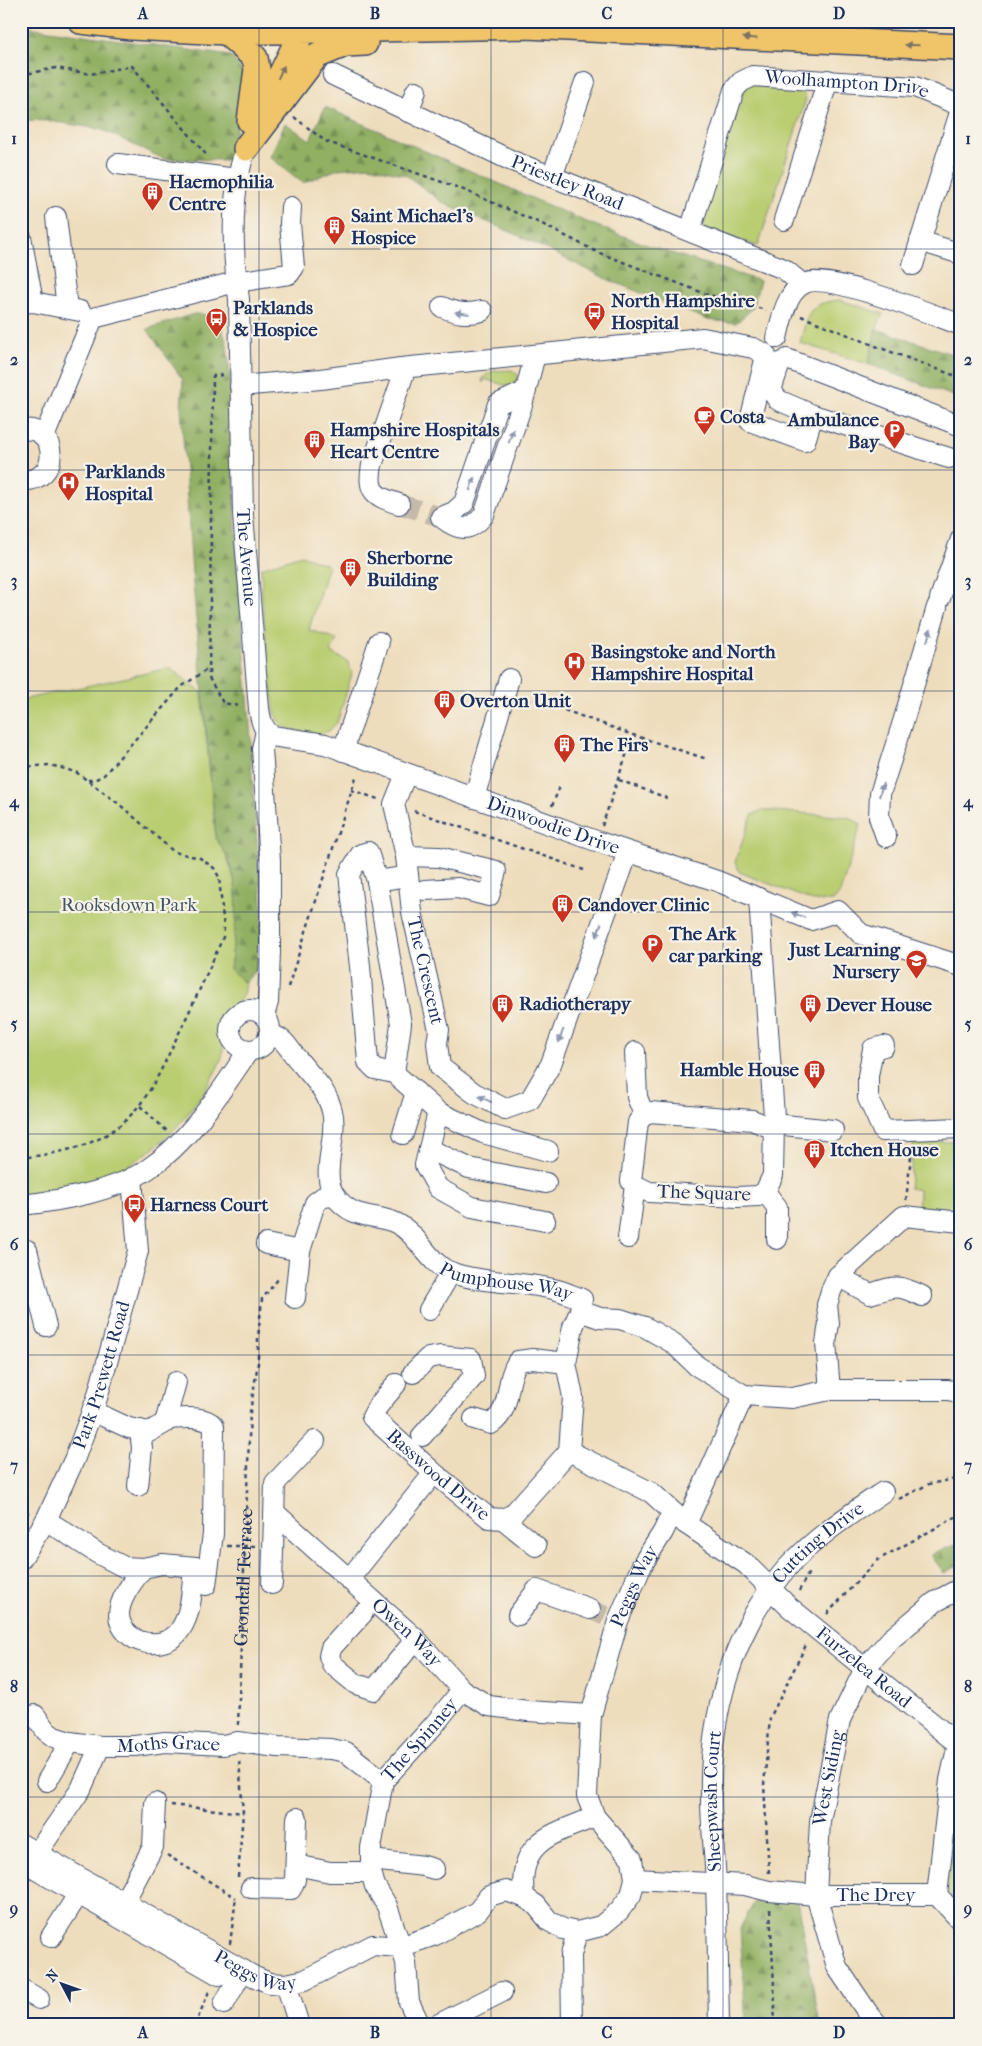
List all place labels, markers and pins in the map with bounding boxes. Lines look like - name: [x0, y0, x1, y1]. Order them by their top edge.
- place label: Haemophilia Centre: [169, 171, 275, 215]
- building icon: Haemophilia Centre: [141, 181, 165, 212]
- place label: Saint Michael's Hospice: [351, 205, 473, 249]
- building icon: Saint Michael's Hospice: [323, 215, 347, 246]
- place label: North Hampshire Hospital: [611, 290, 755, 334]
- place label: Parklands & Hospice: [233, 297, 318, 341]
- bus stop icon: North Hampshire Hospital: [583, 300, 607, 331]
- bus stop icon: Parklands & Hospice: [205, 307, 229, 338]
- cafe icon: Costa: [692, 405, 716, 436]
- place label: Costa: [720, 406, 766, 428]
- place label: Ambulance Bay: [787, 409, 880, 453]
- place label: Hampshire Hospitals Heart Centre: [330, 419, 500, 463]
- parking icon: Ambulance Bay: [883, 419, 907, 450]
- building icon: Hampshire Hospitals Heart Centre: [302, 429, 326, 460]
- place label: Parklands Hospital: [85, 461, 165, 505]
- hospital icon: Parklands Hospital: [57, 471, 81, 502]
- place label: Sherborne Building: [367, 547, 453, 591]
- building icon: Sherborne Building: [339, 557, 363, 588]
- place label: Basingstoke and North Hampshire Hospital: [591, 641, 776, 685]
- hospital icon: Basingstoke and North Hampshire Hospital: [563, 651, 587, 682]
- building icon: Overton Unit: [432, 689, 456, 720]
- place label: Overton Unit: [460, 690, 571, 712]
- building icon: The Firs: [552, 733, 576, 764]
- place label: The Firs: [579, 734, 648, 756]
- building icon: Candover Clinic: [550, 893, 574, 924]
- place label: Candover Clinic: [578, 894, 710, 916]
- place label: The Ark car parking: [668, 923, 763, 967]
- parking icon: The Ark car parking: [641, 933, 665, 964]
- place label: Just Learning Nursery: [787, 939, 901, 983]
- school or university icon: Just Learning Nursery: [904, 949, 928, 980]
- building icon: Radiotherapy: [491, 992, 515, 1023]
- place label: Radiotherapy: [519, 993, 632, 1015]
- building icon: Dever House: [798, 993, 822, 1024]
- place label: Dever House: [826, 994, 932, 1016]
- building icon: Hamble House: [803, 1058, 827, 1089]
- place label: Hamble House: [680, 1059, 800, 1081]
- building icon: Itchen House: [802, 1138, 826, 1169]
- place label: Itchen House: [830, 1139, 939, 1161]
- bus stop icon: Harness Court: [122, 1193, 146, 1224]
- place label: Harness Court: [150, 1194, 269, 1216]

